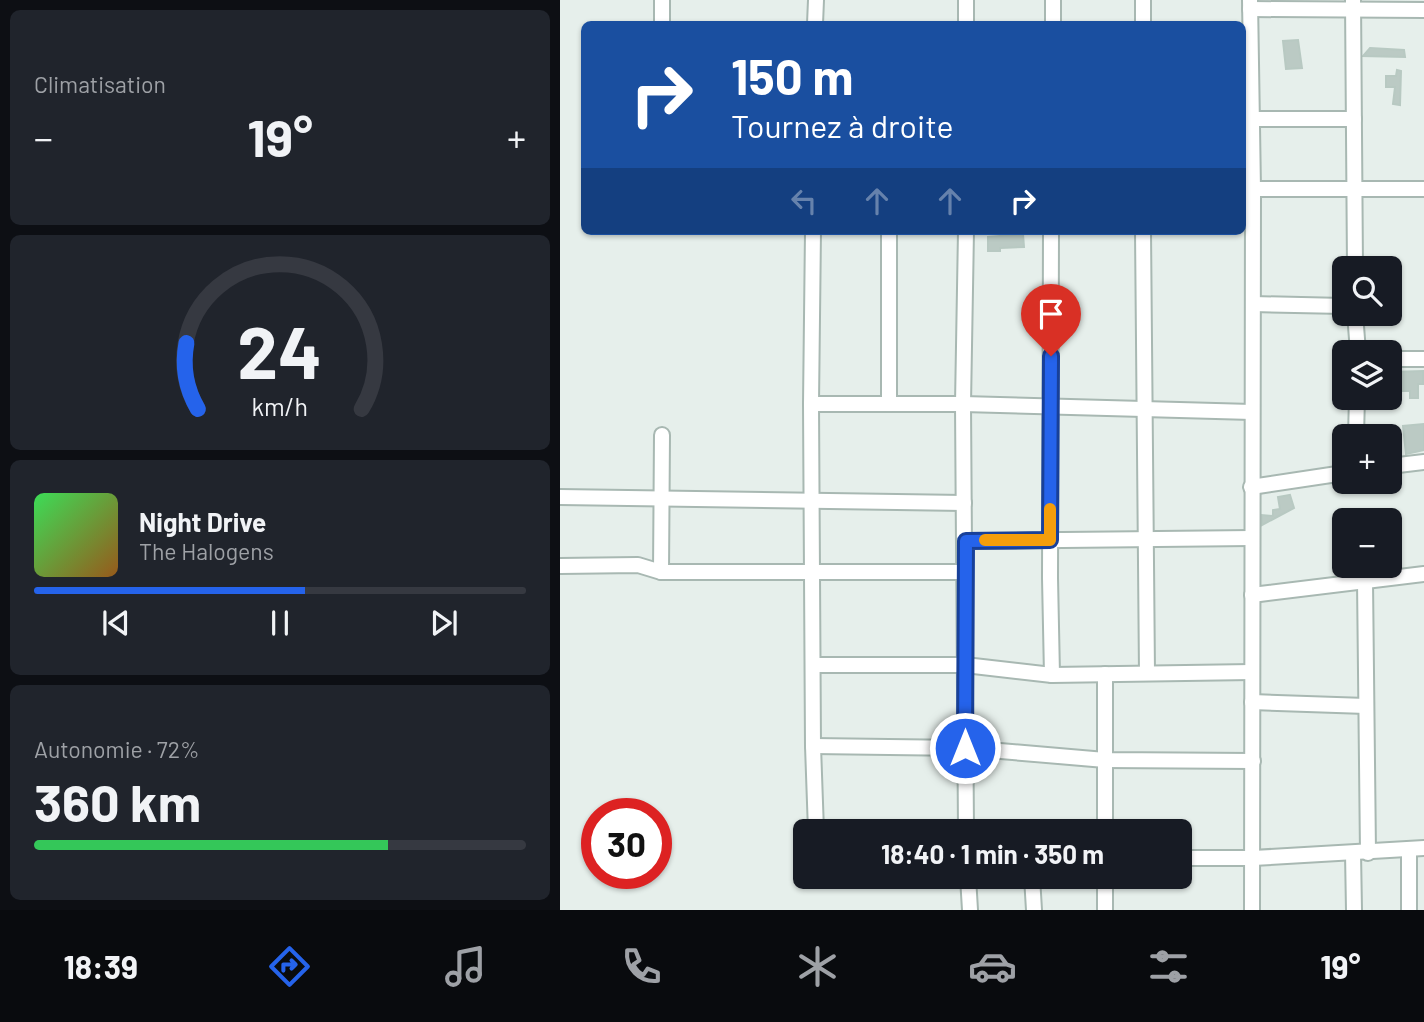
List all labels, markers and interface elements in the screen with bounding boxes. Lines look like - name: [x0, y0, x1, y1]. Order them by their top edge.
- text: 150 m: [731, 46, 853, 105]
- icon: right: [616, 49, 707, 140]
- text: Climatisation: [34, 70, 166, 98]
- text: 19°: [247, 105, 313, 167]
- text: Tournez à droite: [731, 106, 953, 144]
- text: −: [34, 114, 53, 160]
- text: +: [507, 114, 526, 160]
- icon: left: [785, 182, 823, 220]
- icon: ahead: [858, 182, 896, 220]
- icon: ahead: [931, 182, 969, 220]
- icon: right: [1004, 182, 1042, 220]
- map controls: [1332, 256, 1402, 578]
- button: search: [1332, 256, 1402, 326]
- pin: [1021, 284, 1081, 356]
- icon: arrive: [1032, 295, 1070, 333]
- text: 24: [238, 306, 322, 394]
- button: layers: [1332, 340, 1402, 410]
- text: km/h: [252, 390, 308, 420]
- button: +: [1332, 424, 1402, 494]
- text: Night Drive: [139, 506, 266, 537]
- button: −: [1332, 508, 1402, 578]
- text: The Halogens: [139, 537, 274, 565]
- icon: previous: [97, 604, 135, 642]
- icon: pause: [261, 604, 299, 642]
- icon: next: [425, 604, 463, 642]
- position arrow: [928, 711, 1002, 785]
- text: Autonomie · 72%: [34, 735, 200, 763]
- text: 360 km: [34, 770, 201, 832]
- speed limit sign: 30: [581, 798, 672, 889]
- text: 18:40 · 1 min · 350 m: [881, 838, 1104, 869]
- icon: directions: [265, 942, 314, 991]
- icon: music: [441, 942, 490, 991]
- icon: phone: [617, 942, 666, 991]
- icon: climate: [793, 942, 842, 991]
- icon: car: [968, 942, 1017, 991]
- icon: filters: [1144, 942, 1193, 991]
- text: 18:39: [63, 947, 138, 985]
- text: 19°: [1320, 947, 1360, 985]

